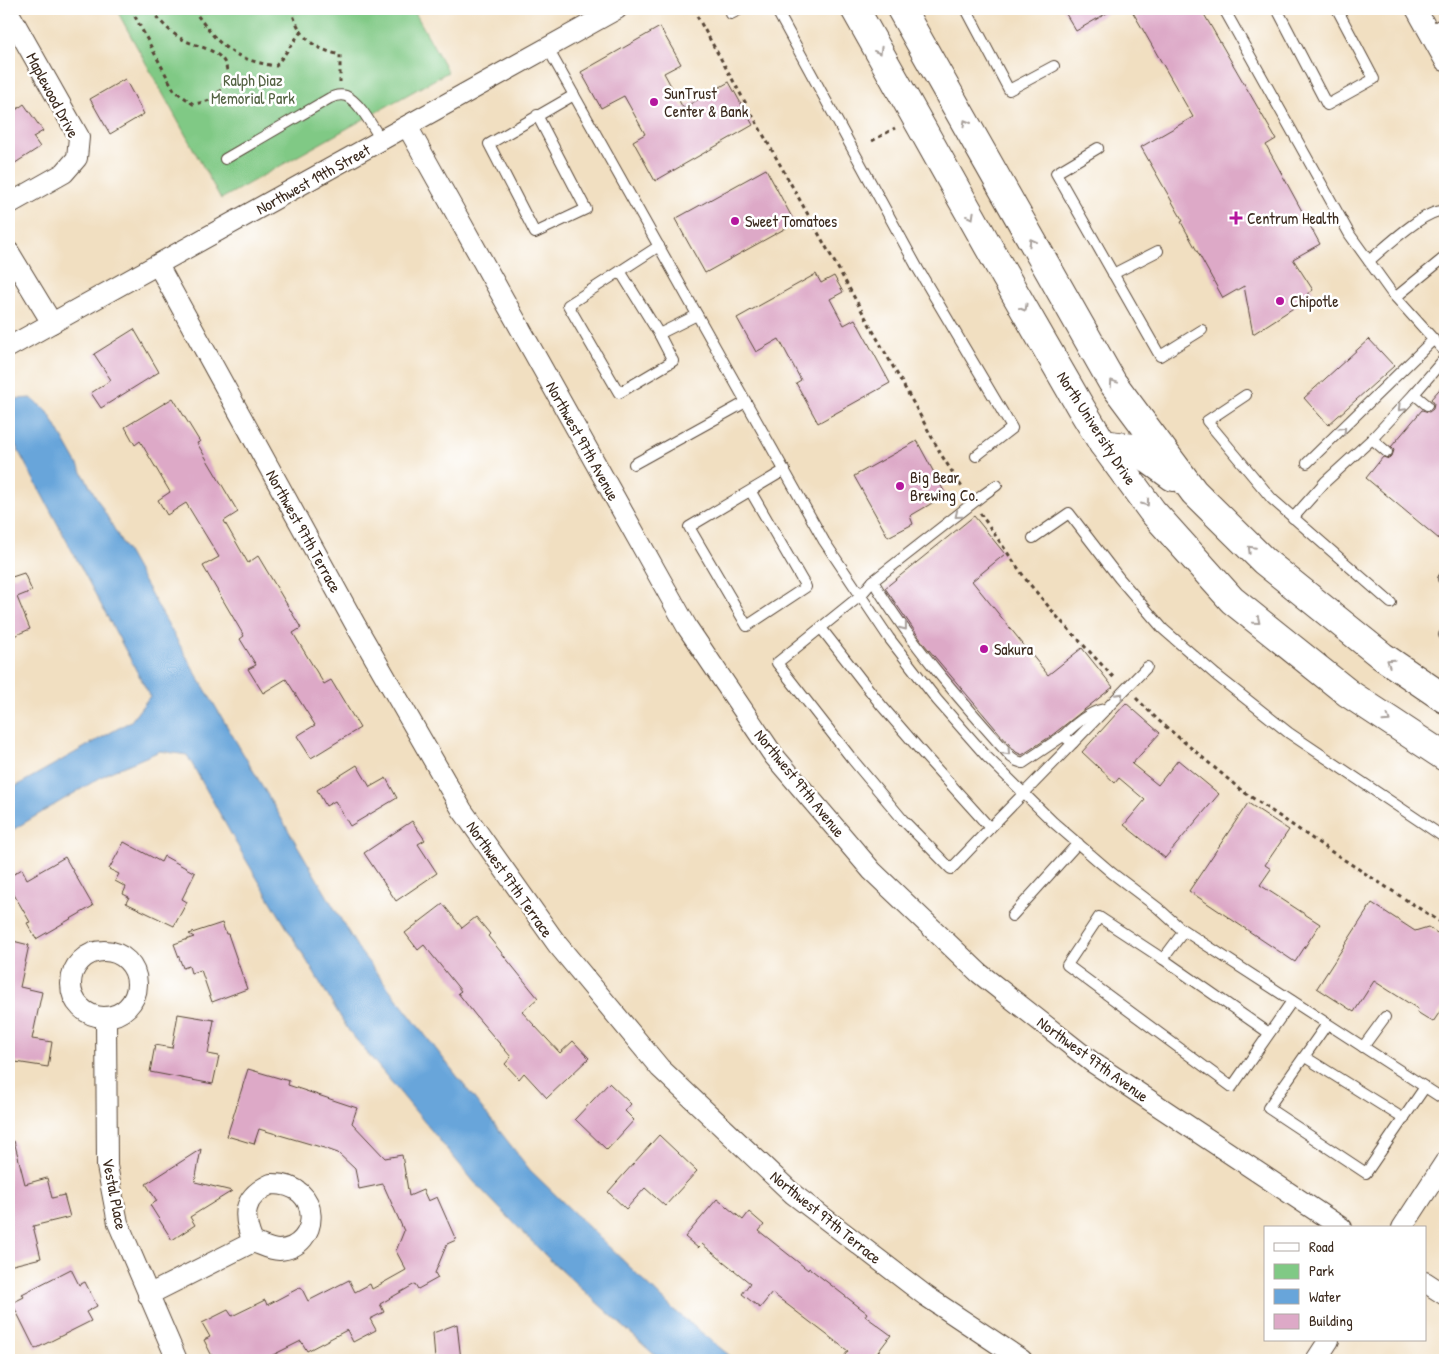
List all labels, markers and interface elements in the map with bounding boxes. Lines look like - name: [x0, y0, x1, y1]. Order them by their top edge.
- one-way arrow: [872, 46, 882, 55]
- street label: Maplewood Drive: [21, 49, 85, 142]
- park label: Ralph Diaz Memorial Park: [211, 69, 295, 109]
- place label: SunTrust Center & Bank: [664, 82, 749, 122]
- marker: SunTrust Center & Bank: [648, 96, 660, 108]
- one-way arrow: [962, 119, 972, 128]
- street label: Northwest 19th Street: [252, 138, 374, 219]
- place label: Centrum Health: [1247, 207, 1339, 229]
- place label: Sweet Tomatoes: [745, 210, 837, 232]
- one-way arrow: [965, 210, 975, 219]
- marker: Centrum Health: [1229, 211, 1243, 225]
- marker: Sweet Tomatoes: [729, 215, 741, 227]
- one-way arrow: [1028, 239, 1038, 248]
- place label: Chipotle: [1290, 290, 1339, 312]
- marker: Chipotle: [1274, 295, 1286, 307]
- one-way arrow: [1017, 303, 1027, 312]
- street label: North University Drive: [1052, 367, 1142, 490]
- street label: Northwest 97th Avenue: [541, 378, 625, 505]
- one-way arrow: [1110, 379, 1119, 389]
- one-way arrow: [1398, 402, 1407, 411]
- one-way arrow: [1337, 427, 1346, 436]
- street label: Northwest 97th Terrace: [261, 466, 347, 597]
- place label: Big Bear Brewing Co.: [910, 466, 978, 506]
- marker: Big Bear Brewing Co.: [894, 480, 906, 492]
- one-way arrow: [1140, 497, 1149, 507]
- one-way arrow: [955, 509, 964, 517]
- one-way arrow: [1248, 546, 1257, 555]
- one-way arrow: [1252, 615, 1261, 624]
- one-way arrow: [898, 621, 907, 630]
- place label: Sakura: [994, 638, 1033, 660]
- marker: Sakura: [978, 643, 990, 655]
- one-way arrow: [1387, 659, 1396, 668]
- one-way arrow: [1114, 693, 1123, 702]
- one-way arrow: [1382, 712, 1391, 722]
- street label: Northwest 97th Avenue: [750, 724, 851, 842]
- one-way arrow: [1001, 746, 1010, 755]
- street label: Northwest 97th Terrace: [462, 817, 559, 942]
- street label: Northwest 97th Avenue: [1033, 1011, 1154, 1107]
- street label: Vestal Place: [97, 1157, 133, 1232]
- street label: Northwest 97th Terrace: [766, 1165, 887, 1269]
- legend: [1264, 1226, 1426, 1342]
- text: Road: [1309, 1236, 1334, 1257]
- text: Park: [1309, 1260, 1334, 1281]
- text: Water: [1309, 1286, 1341, 1307]
- text: Building: [1309, 1310, 1353, 1331]

